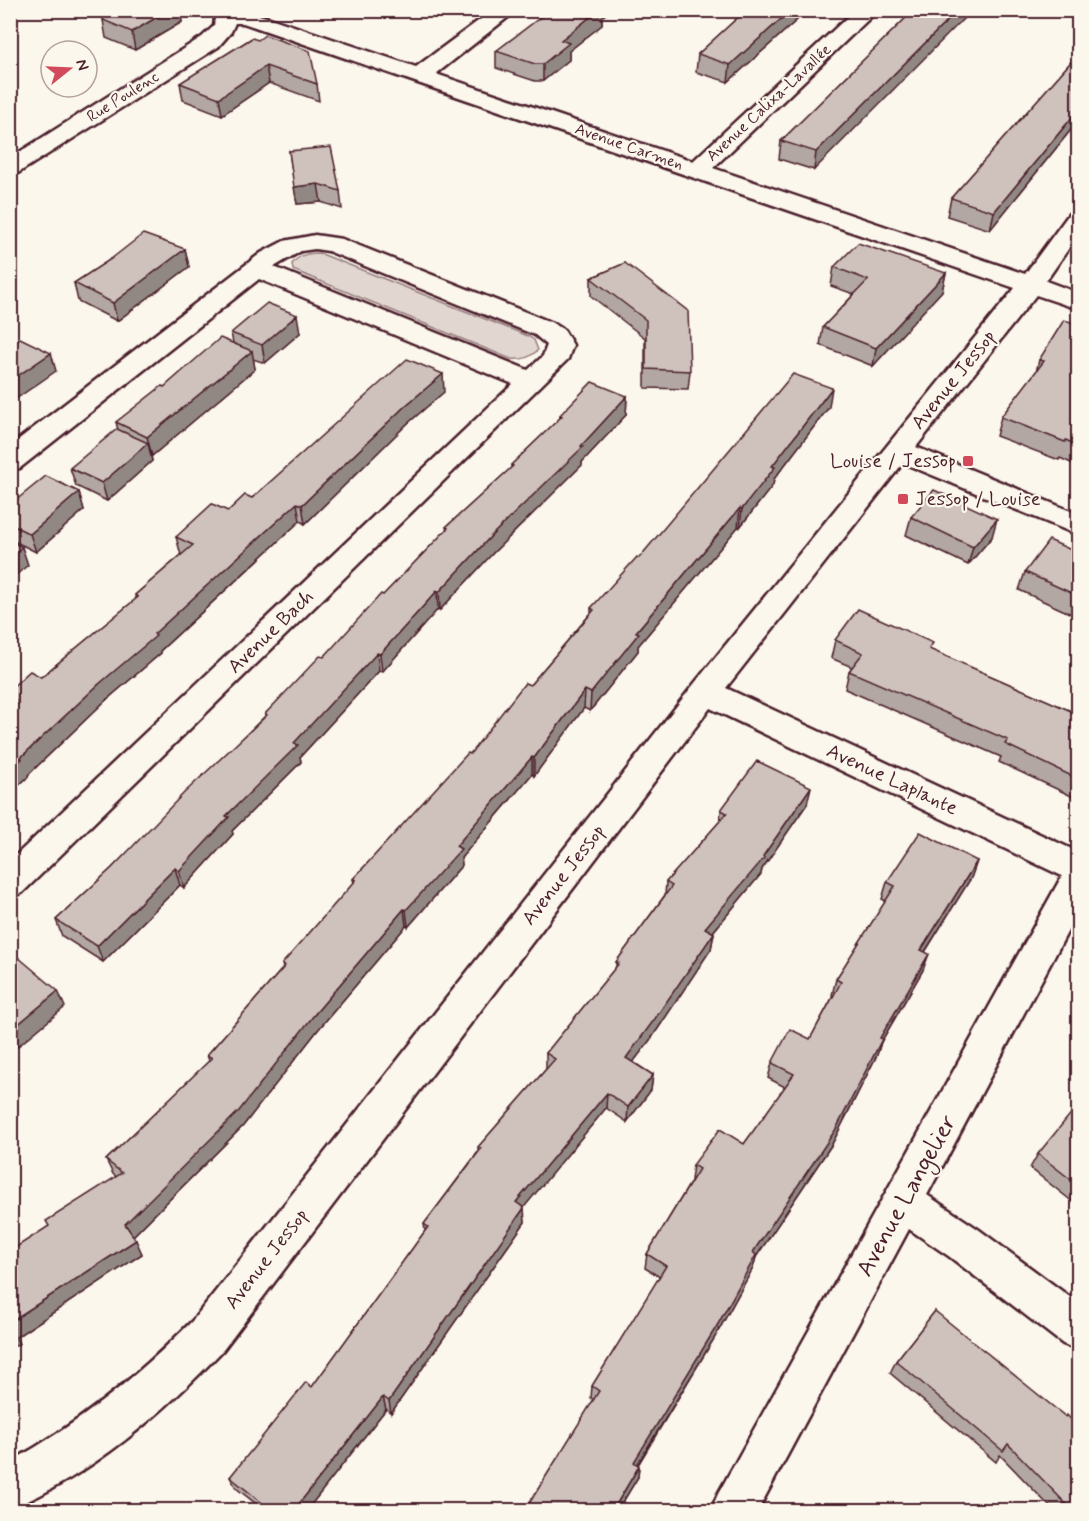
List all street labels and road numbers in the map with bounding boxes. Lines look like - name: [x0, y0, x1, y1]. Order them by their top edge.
- street label: Avenue Calixa-Lavallée: [702, 40, 836, 166]
- street label: Rue Poulenc: [83, 66, 163, 127]
- street label: Avenue Carmen: [572, 119, 686, 175]
- street label: Avenue Jessop: [905, 324, 1003, 436]
- street label: Avenue Bach: [222, 584, 320, 680]
- street label: Avenue Laplante: [822, 738, 962, 822]
- street label: Avenue Jessop: [516, 819, 612, 931]
- street label: Avenue Langelier: [850, 1110, 966, 1283]
- street label: Avenue Jessop: [219, 1203, 315, 1315]

